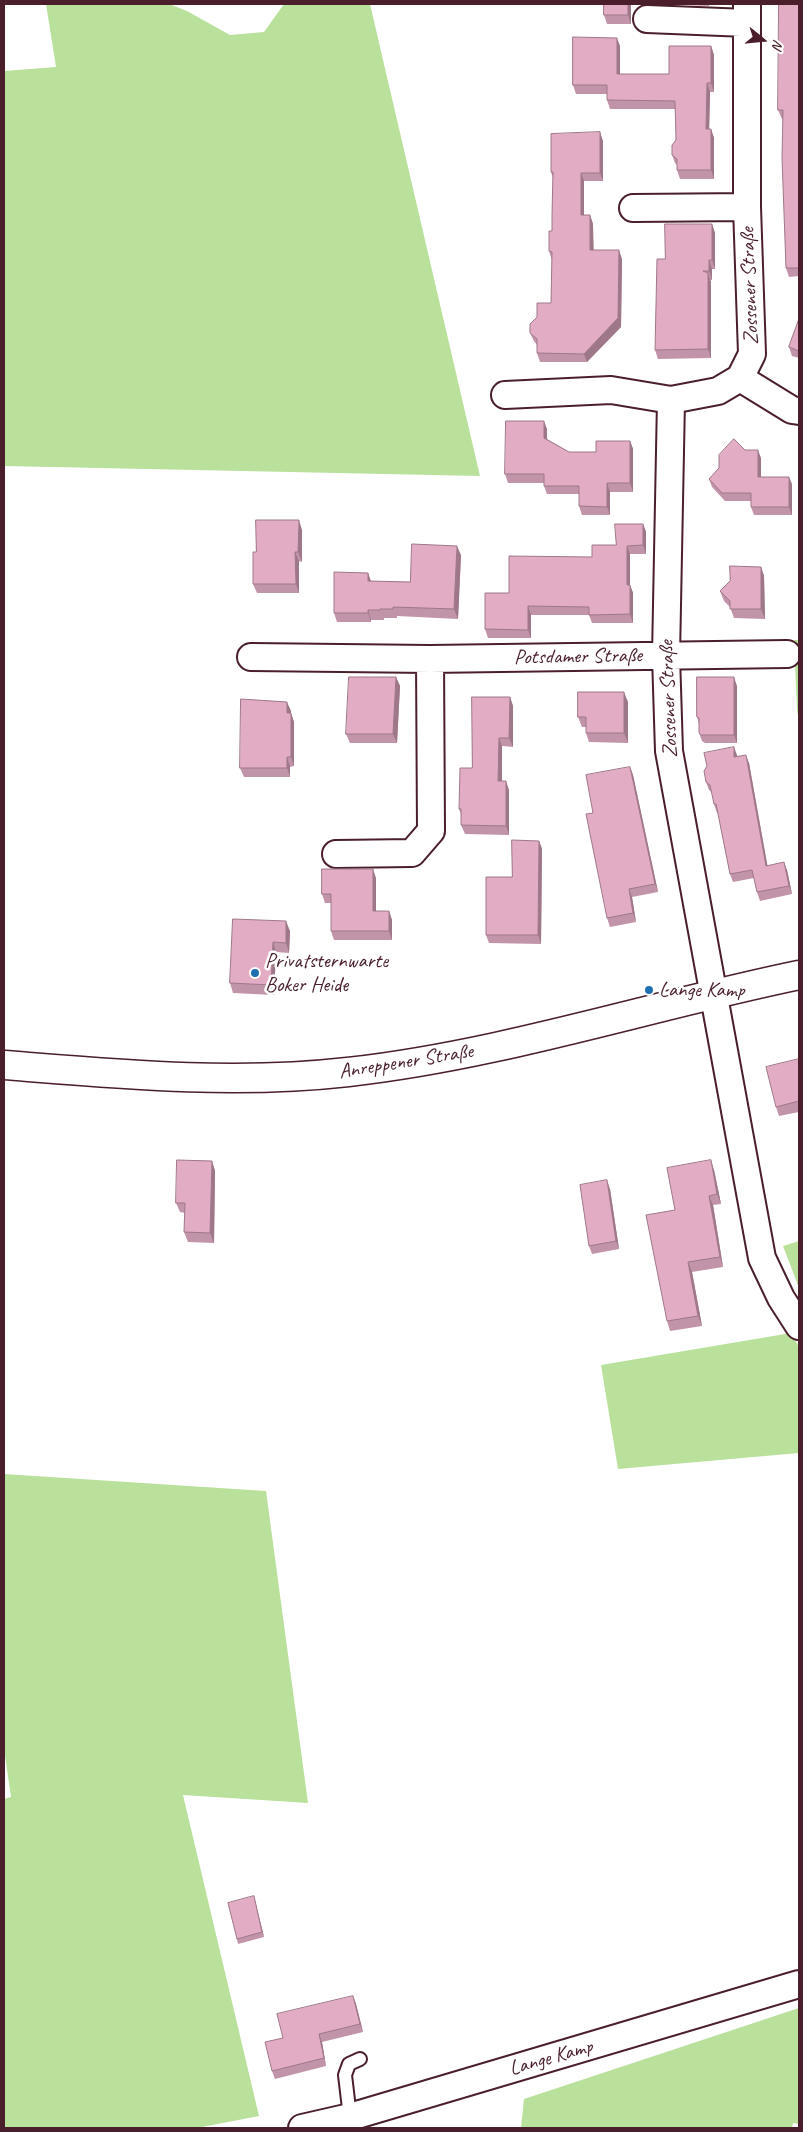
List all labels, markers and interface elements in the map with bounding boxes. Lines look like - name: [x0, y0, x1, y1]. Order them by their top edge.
- north arrow: [738, 15, 788, 65]
- text: N: [768, 38, 787, 51]
- street label: Zossener Straße: [735, 227, 765, 345]
- street label: Zossener Straße: [654, 640, 684, 758]
- street label: Potsdamer Straße: [514, 643, 642, 671]
- place label: Privatsternwarte Boker Heide: [265, 948, 388, 998]
- marker: Privatsternwarte Boker Heide: [249, 967, 261, 979]
- place label: Lange Kamp: [659, 977, 744, 1003]
- marker: Lange Kamp: [643, 984, 655, 996]
- street label: Anreppener Straße: [337, 1039, 475, 1085]
- street label: Lange Kamp: [506, 2034, 596, 2082]

